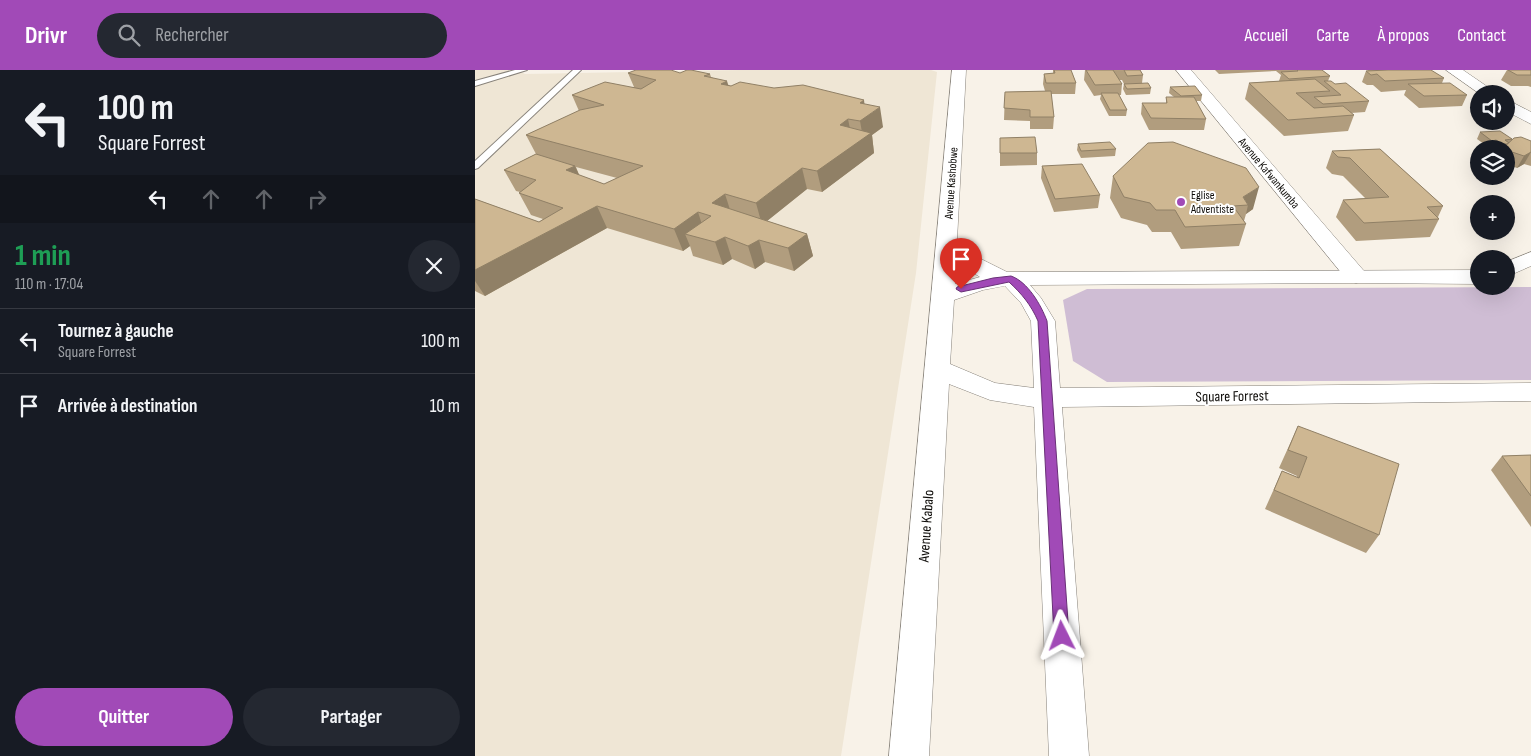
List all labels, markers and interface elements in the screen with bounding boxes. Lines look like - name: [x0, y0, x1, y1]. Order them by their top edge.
- search box: [97, 13, 447, 58]
- text: Drivr: [25, 21, 67, 50]
- icon: search: [115, 21, 143, 49]
- text: Rechercher: [155, 24, 229, 47]
- text: Accueil: [1244, 25, 1288, 46]
- text: Carte: [1316, 25, 1349, 46]
- text: À propos: [1377, 25, 1429, 46]
- text: Contact: [1457, 25, 1506, 46]
- map controls: [1470, 85, 1515, 295]
- button: sound: [1470, 85, 1515, 130]
- text: 100 m: [98, 87, 174, 130]
- icon: left: [15, 90, 80, 155]
- text: Square Forrest: [98, 130, 205, 157]
- street label: Avenue Kafwankumba: [1234, 134, 1303, 212]
- button: layers: [1470, 140, 1515, 185]
- street label: Avenue Kashobwe: [941, 146, 962, 221]
- icon: left: [144, 185, 172, 213]
- icon: ahead: [197, 185, 225, 213]
- icon: ahead: [250, 185, 278, 213]
- icon: right: [303, 185, 331, 213]
- place label: Eglise Adventiste: [1190, 188, 1234, 217]
- button: +: [1470, 195, 1515, 240]
- marker: Eglise Adventiste: [1175, 196, 1187, 208]
- text: 1 min: [15, 238, 71, 274]
- pin: [940, 238, 982, 289]
- button: close: [408, 240, 460, 292]
- icon: arrive: [947, 245, 975, 273]
- button: −: [1470, 250, 1515, 295]
- text: 110 m · 17:04: [15, 275, 83, 294]
- text: Tournez à gauche: [58, 320, 174, 343]
- icon: left: [15, 327, 43, 355]
- text: 100 m: [421, 330, 460, 353]
- text: Square Forrest: [58, 343, 136, 362]
- street label: Square Forrest: [1195, 386, 1269, 407]
- icon: arrive: [15, 392, 43, 420]
- text: Arrivée à destination: [58, 395, 198, 418]
- text: 10 m: [430, 395, 460, 418]
- street label: Avenue Kabalo: [914, 489, 939, 564]
- position arrow: [1035, 609, 1087, 661]
- button: Quitter: [15, 688, 233, 746]
- button: Partager: [243, 688, 460, 746]

